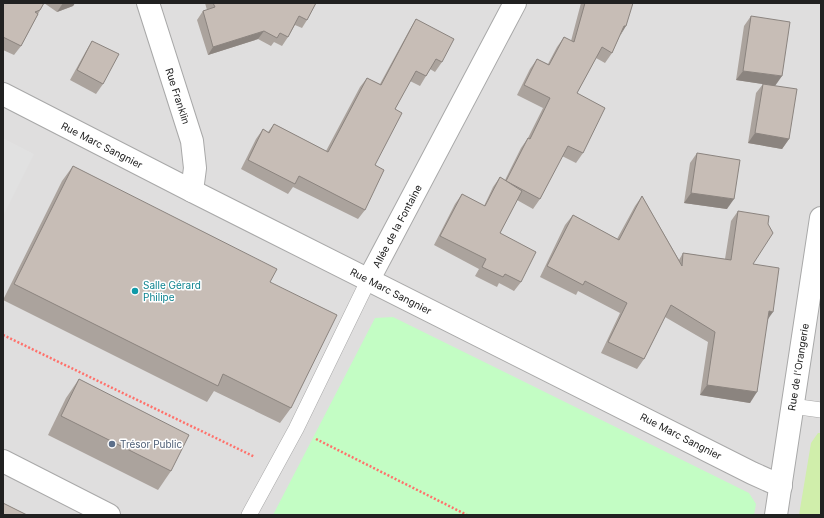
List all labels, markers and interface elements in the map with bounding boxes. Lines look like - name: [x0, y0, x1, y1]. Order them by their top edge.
- street label: Rue Franklin: [163, 66, 193, 126]
- street label: Rue Marc Sangnier: [59, 119, 145, 171]
- street label: Allée de la Fontaine: [370, 182, 424, 270]
- street label: Rue Marc Sangnier: [348, 265, 434, 317]
- place label: Salle Gérard Philipe: [143, 279, 201, 303]
- marker: Salle Gérard Philipe: [130, 286, 140, 296]
- street label: Rue de l'Orangerie: [785, 322, 811, 412]
- street label: Rue Marc Sangnier: [638, 410, 724, 462]
- place label: Trésor Public: [120, 438, 182, 450]
- marker: Trésor Public: [107, 439, 117, 449]

